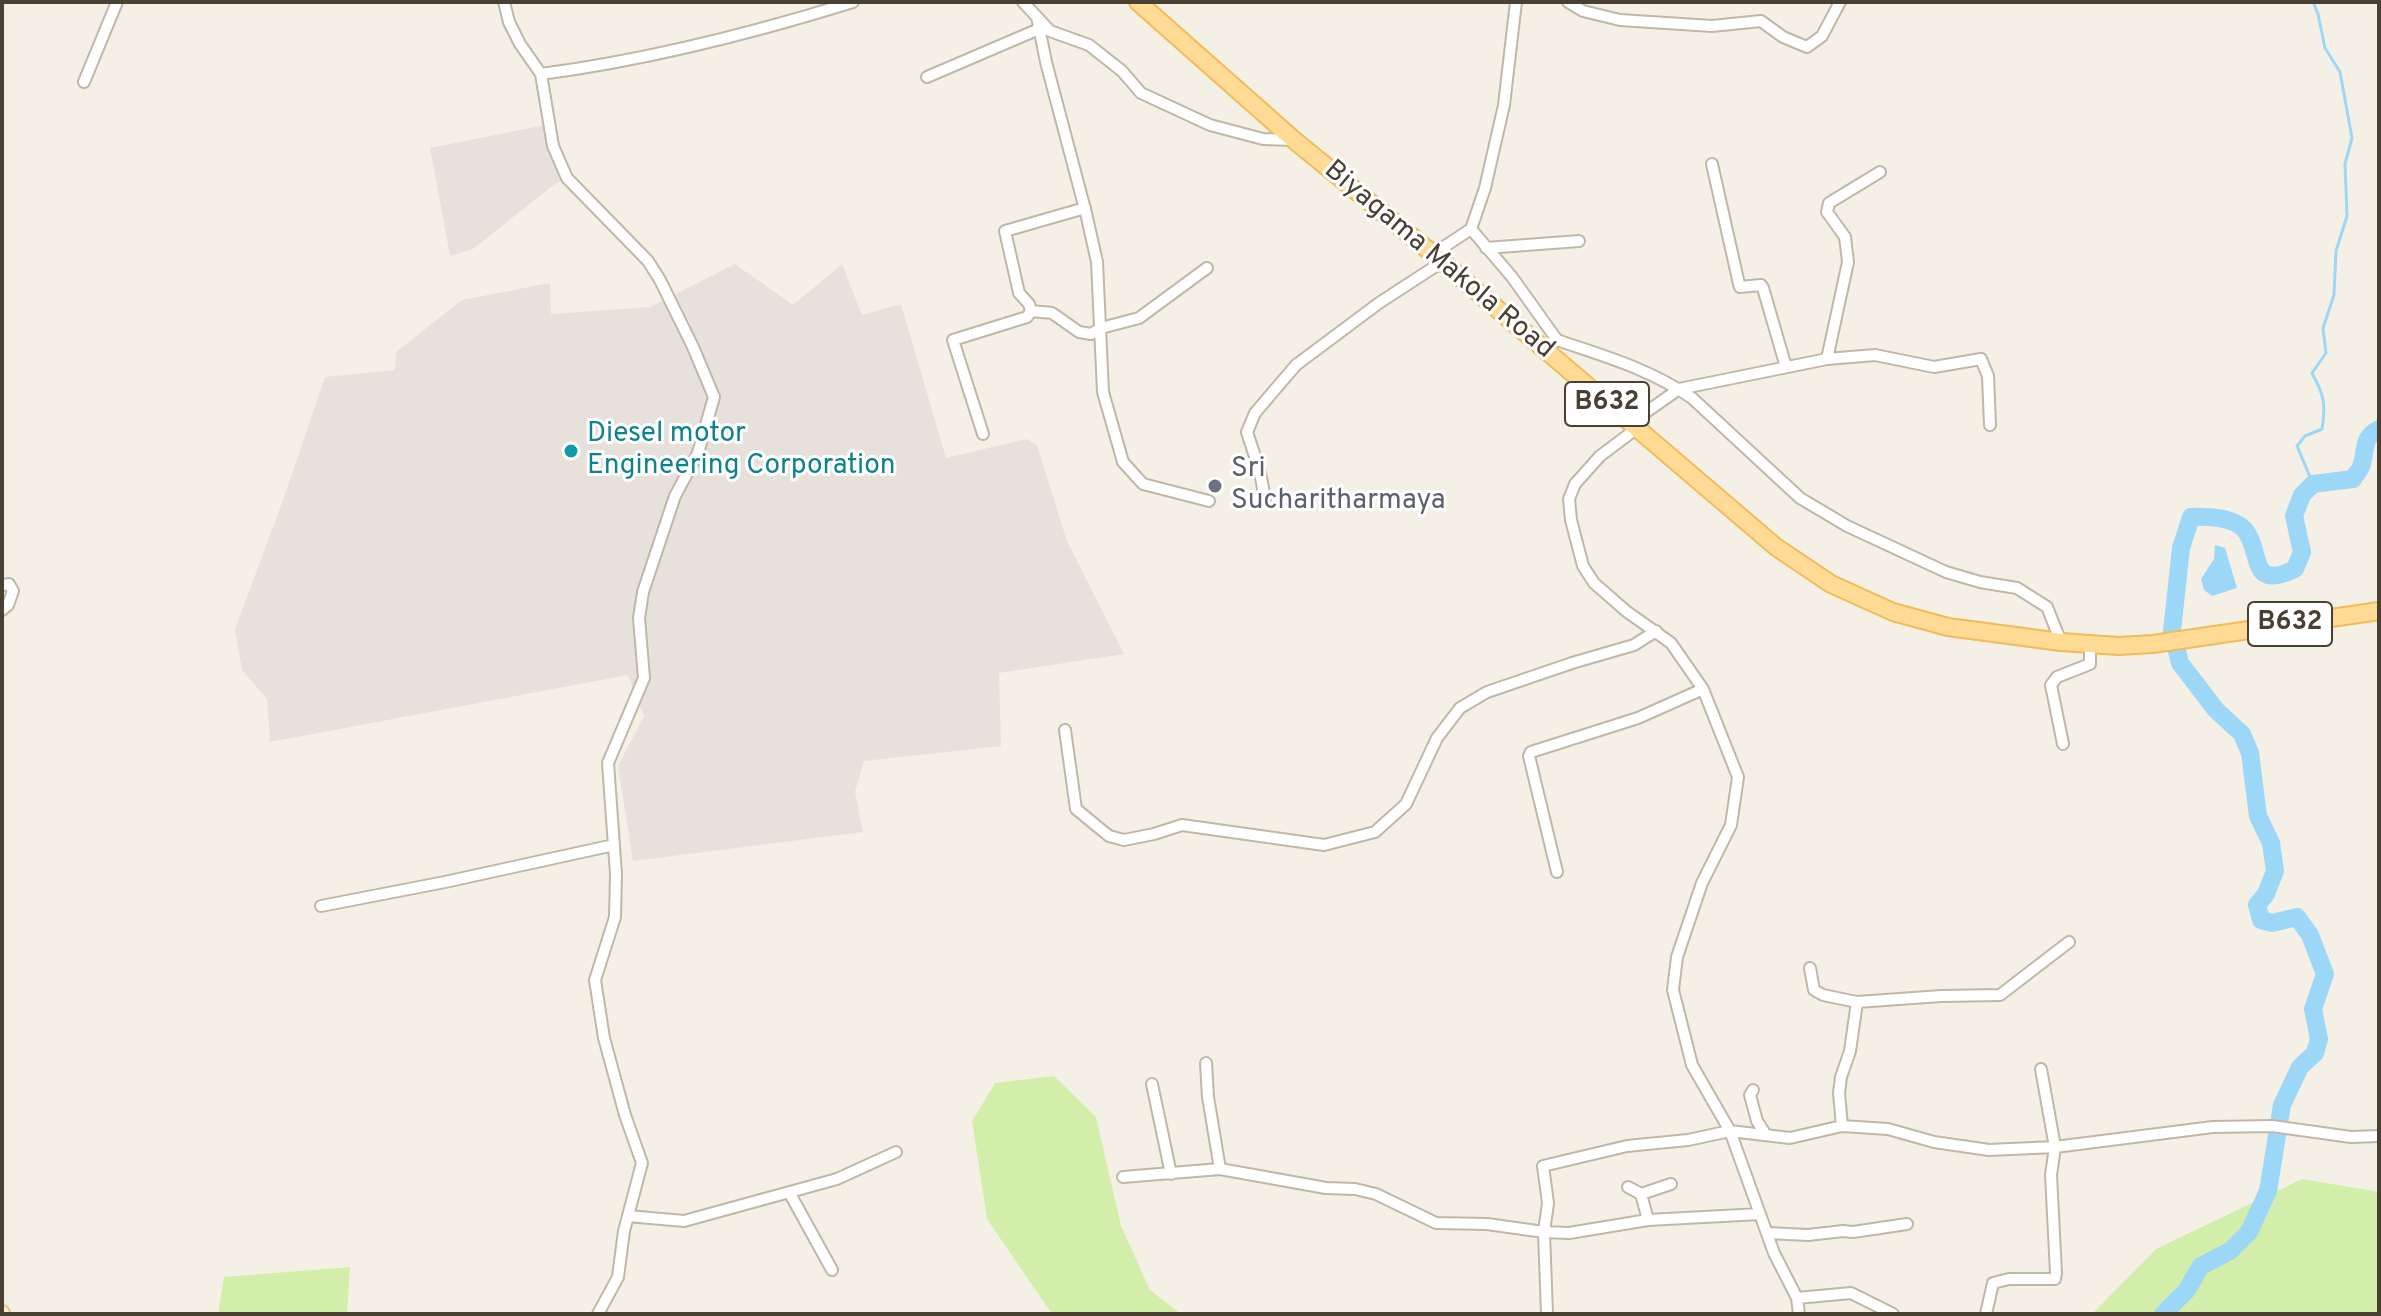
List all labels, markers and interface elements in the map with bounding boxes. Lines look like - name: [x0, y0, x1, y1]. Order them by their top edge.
- street label: Biyagama Makola Road: [1316, 155, 1560, 367]
- road number: B632: [1565, 382, 1649, 426]
- place label: Diesel motor Engineering Corporation: [587, 418, 895, 484]
- marker: Diesel motor Engineering Corporation: [562, 442, 580, 460]
- place label: Sri Sucharitharmaya: [1231, 453, 1446, 519]
- marker: Sri Sucharitharmaya: [1206, 477, 1224, 495]
- road number: B632: [2248, 602, 2332, 646]

